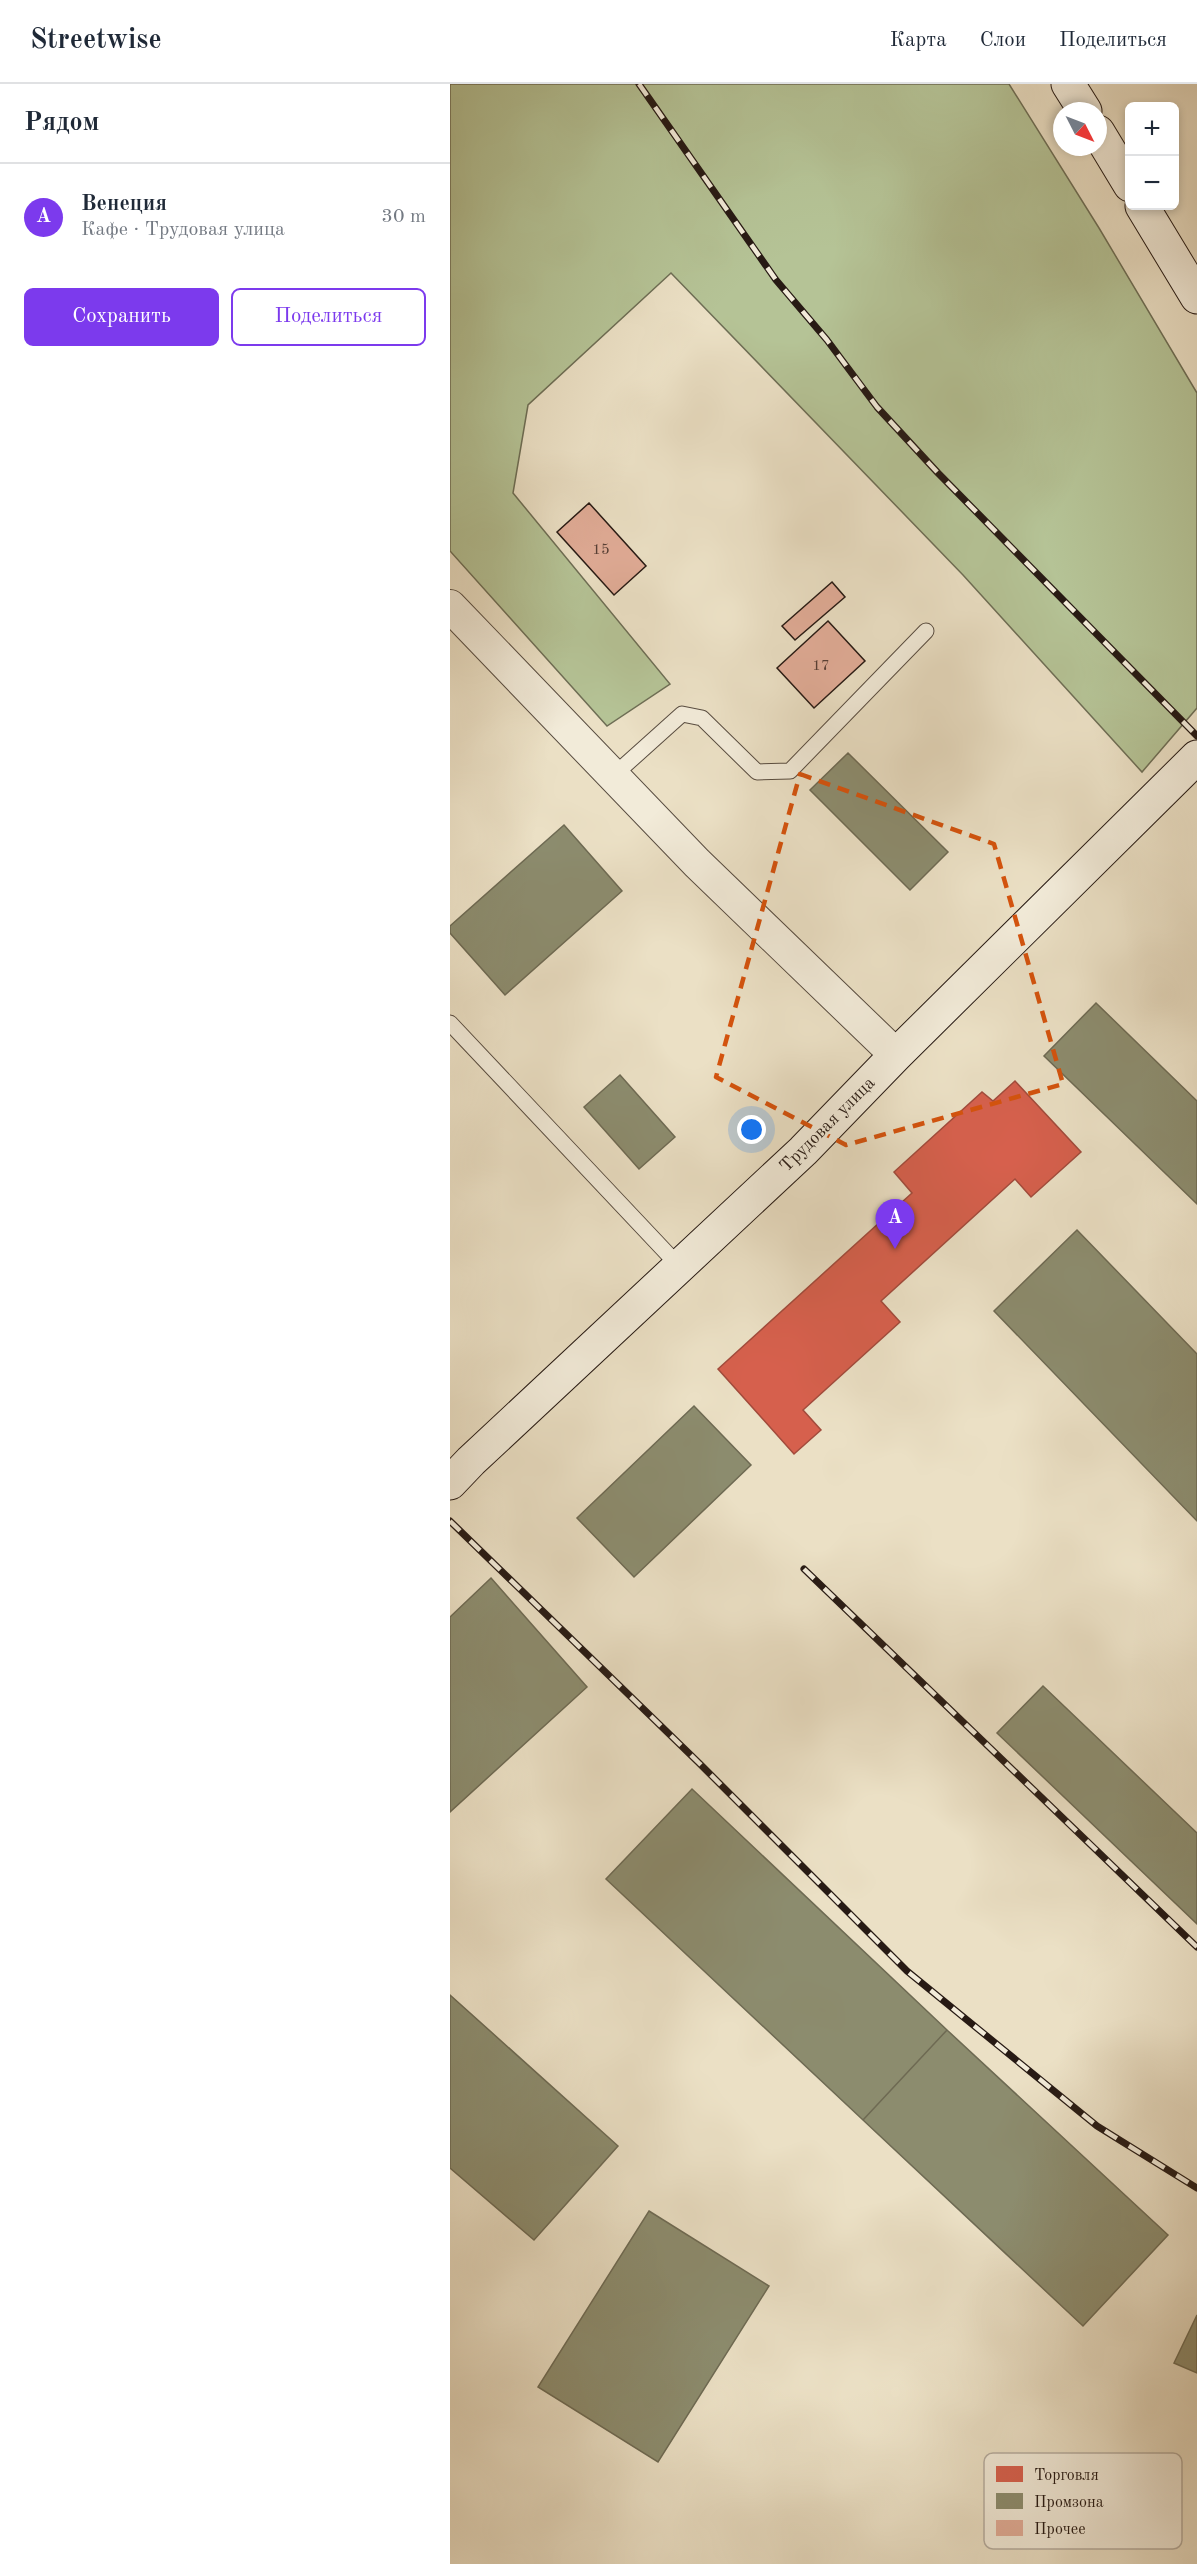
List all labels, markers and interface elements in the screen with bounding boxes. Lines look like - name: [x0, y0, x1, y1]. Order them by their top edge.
- text: Streetwise: [30, 27, 162, 55]
- text: Карта: [890, 30, 947, 51]
- text: Слои: [980, 30, 1026, 51]
- text: Поделиться: [1059, 30, 1167, 51]
- north arrow: [1053, 102, 1107, 156]
- map controls: [1125, 102, 1179, 210]
- button: +: [1125, 102, 1179, 156]
- text: Рядом: [24, 110, 99, 136]
- button: −: [1125, 156, 1179, 210]
- text: Венеция: [81, 193, 167, 215]
- text: A: [36, 207, 51, 227]
- text: 30 m: [381, 207, 426, 227]
- text: Кафе · Трудовая улица: [81, 220, 285, 240]
- button: Сохранить: [24, 288, 219, 346]
- button: Поделиться: [231, 288, 426, 346]
- house number: 15: [592, 543, 610, 558]
- house number: 17: [812, 659, 830, 674]
- street label: Трудовая улица: [777, 1074, 879, 1176]
- your location: [737, 1115, 766, 1144]
- pin: A: [876, 1200, 914, 1249]
- legend: [984, 2453, 1182, 2549]
- text: Торговля: [1034, 2468, 1099, 2484]
- text: Промзона: [1034, 2495, 1104, 2511]
- text: Прочее: [1034, 2522, 1086, 2538]

